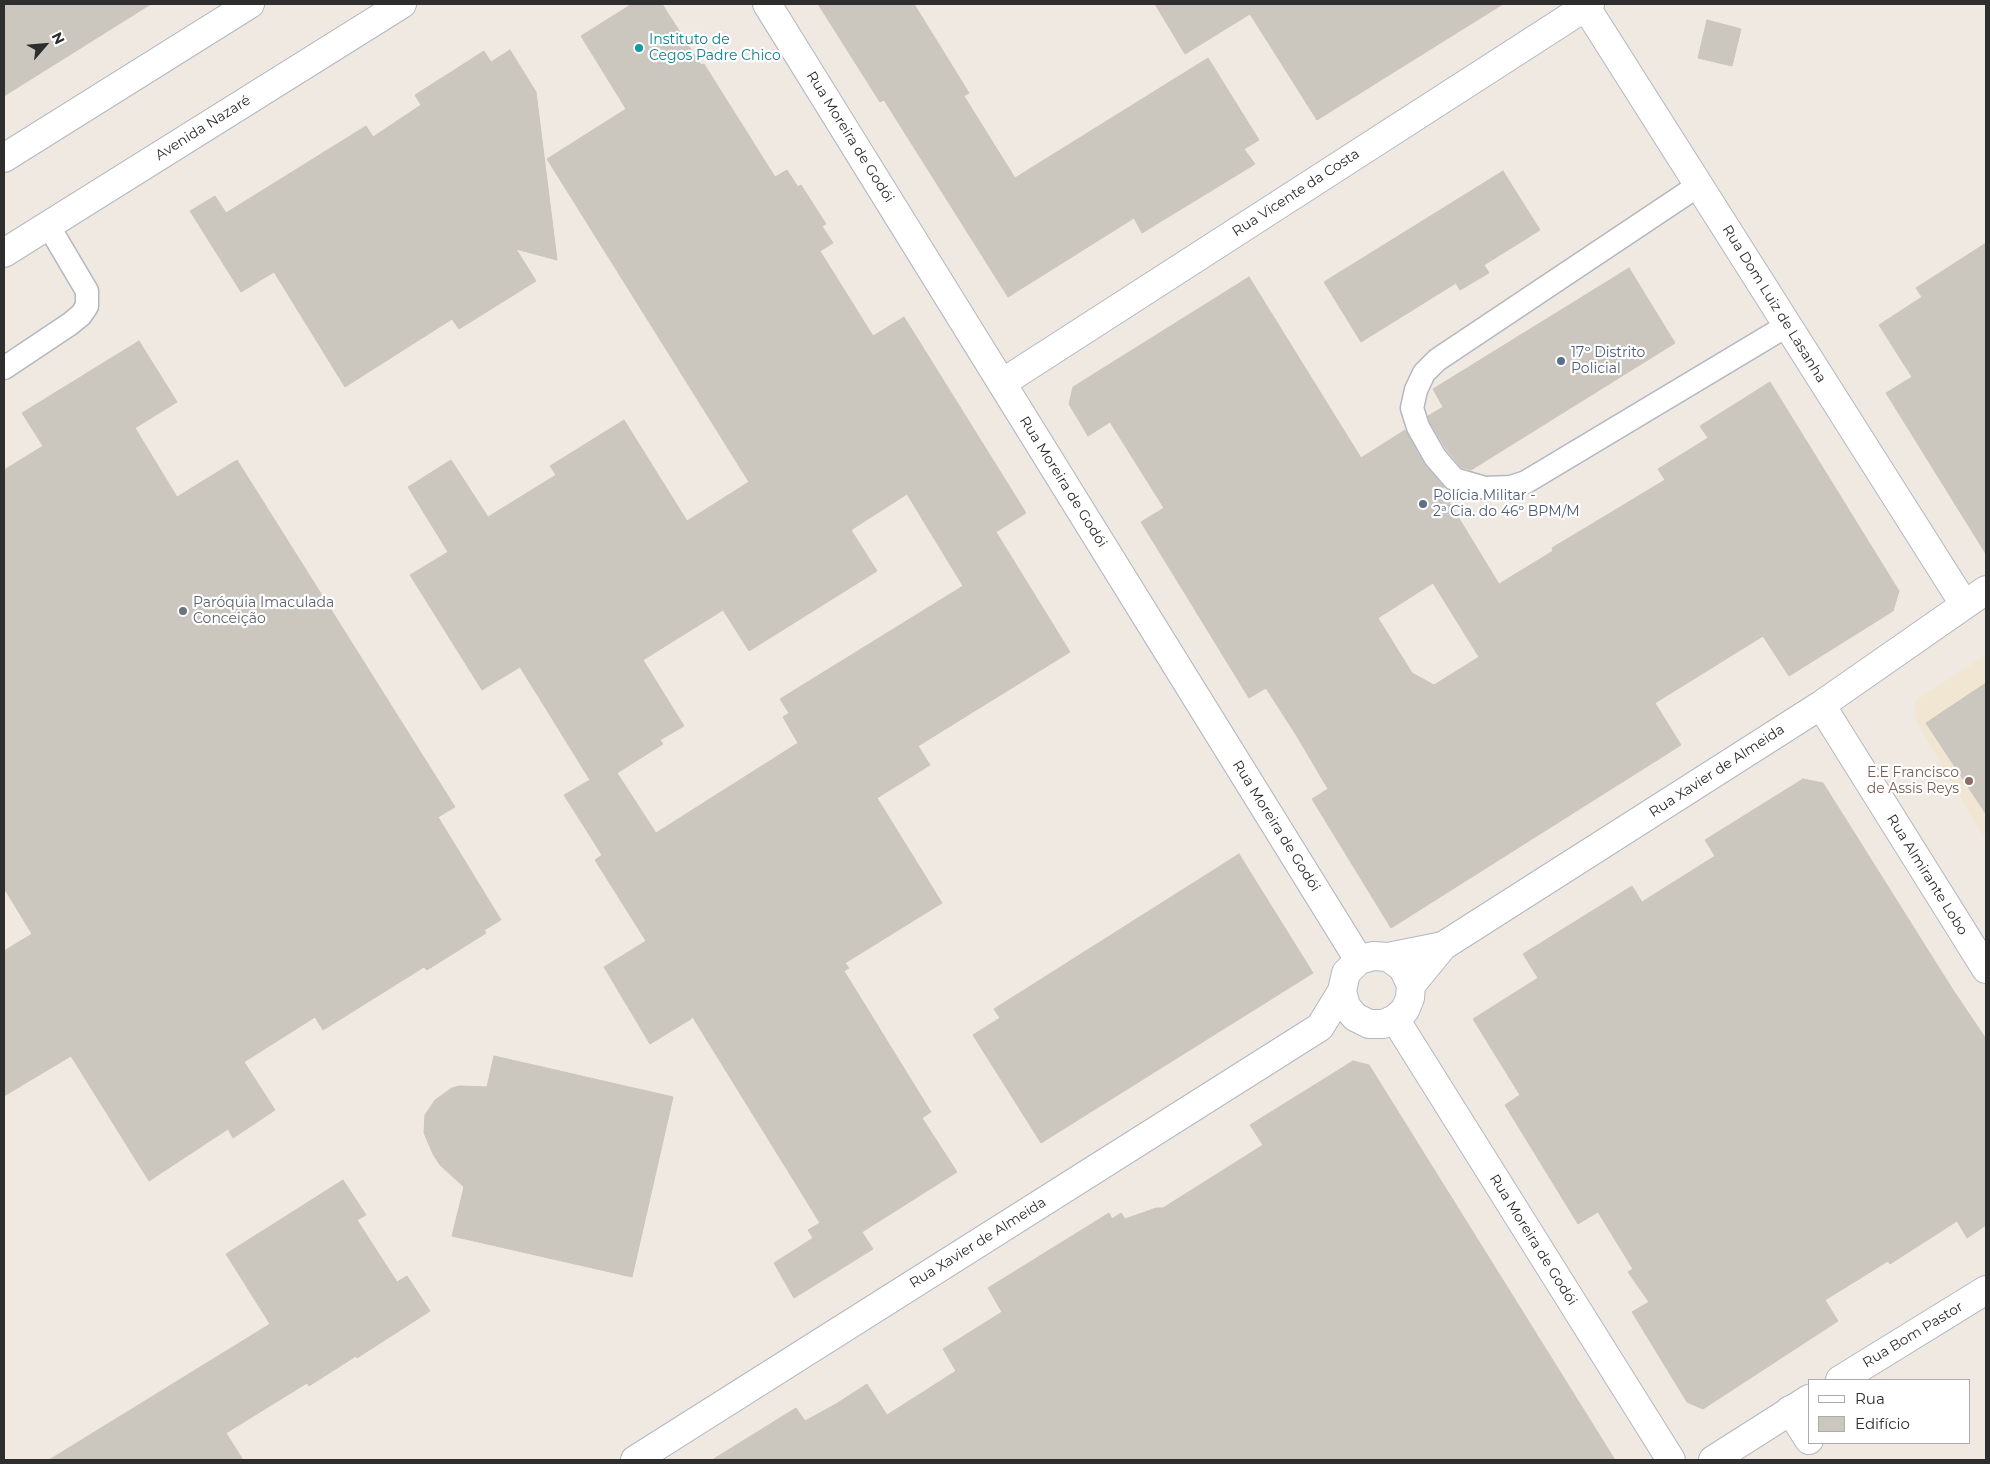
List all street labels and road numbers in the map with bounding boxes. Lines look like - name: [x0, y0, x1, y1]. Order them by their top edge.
- street label: Rua Moreira de Godói: [803, 68, 897, 206]
- street label: Avenida Nazaré: [152, 92, 254, 164]
- street label: Rua Vicente da Costa: [1229, 146, 1363, 240]
- street label: Rua Dom Luiz de Lasanha: [1718, 222, 1830, 386]
- street label: Rua Moreira de Godói: [1016, 413, 1110, 551]
- street label: Rua Xavier de Almeida: [1646, 721, 1788, 821]
- street label: Rua Moreira de Godói: [1229, 757, 1323, 895]
- street label: Rua Almirante Lobo: [1883, 811, 1971, 939]
- street label: Rua Moreira de Godói: [1486, 1171, 1580, 1309]
- street label: Rua Xavier de Almeida: [907, 1194, 1049, 1292]
- street label: Rua Bom Pastor: [1860, 1298, 1966, 1372]

